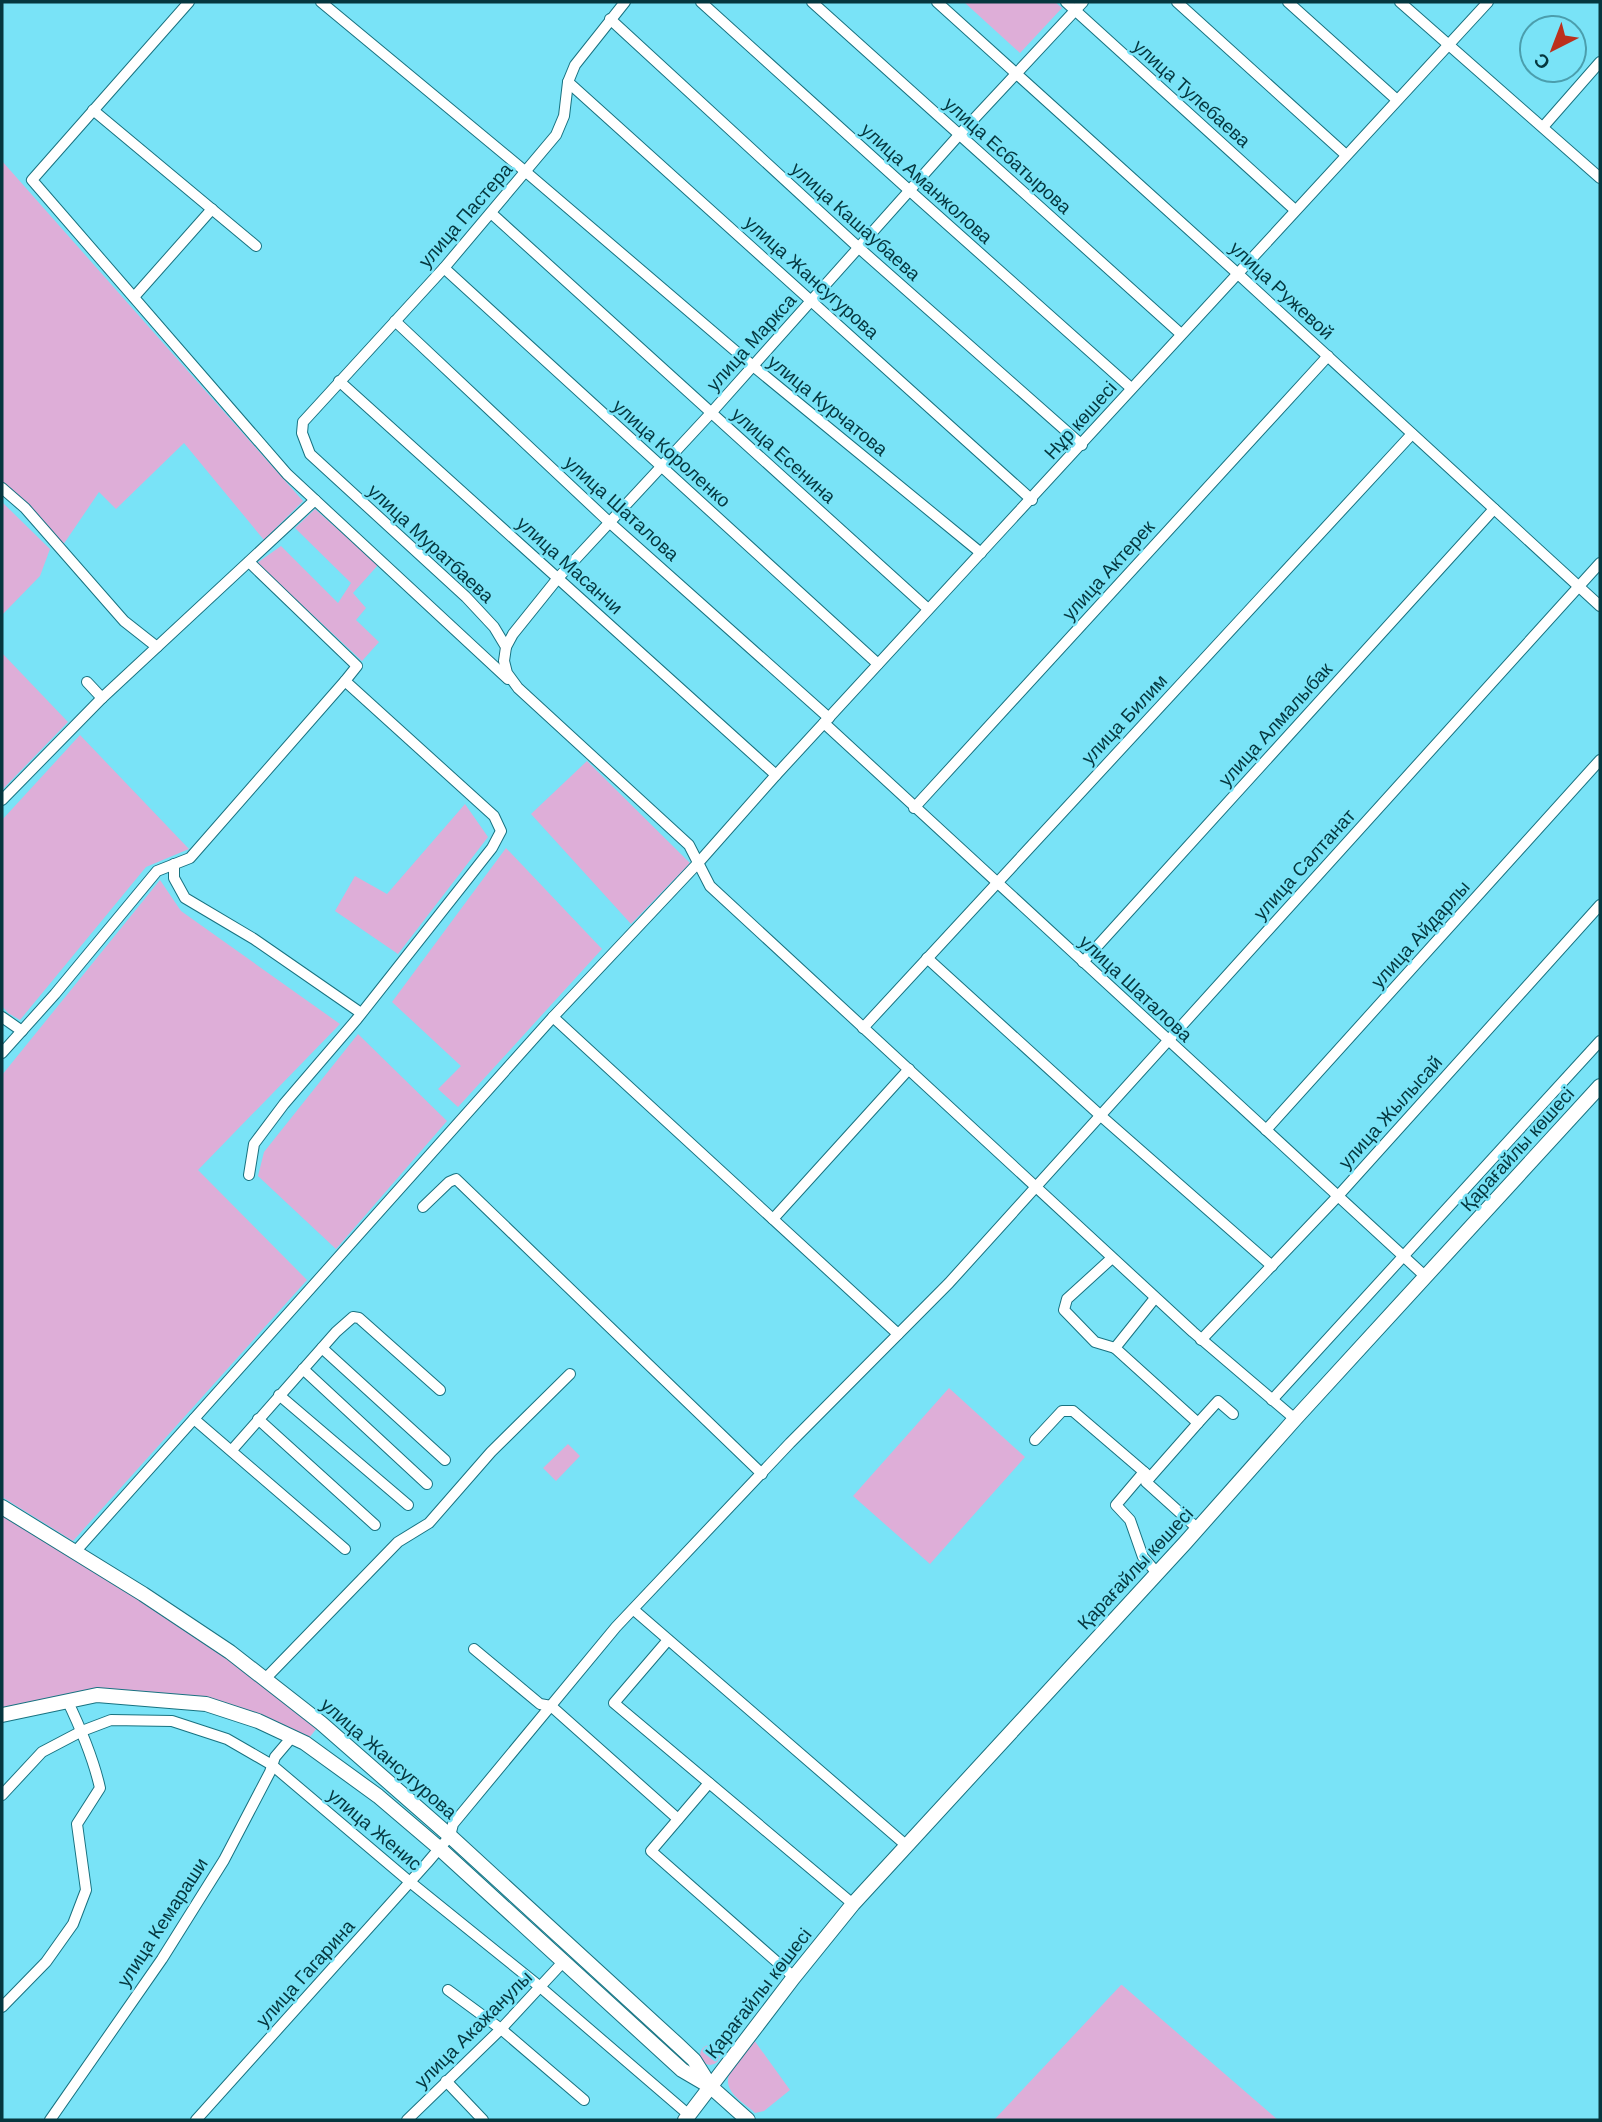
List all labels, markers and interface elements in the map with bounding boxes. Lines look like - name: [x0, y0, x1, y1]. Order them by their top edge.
- north arrow: [1518, 14, 1588, 84]
- street label: улица Тулебаева: [1127, 34, 1256, 153]
- text: С: [1528, 47, 1555, 75]
- street label: улица Есбатырова: [938, 91, 1077, 220]
- street label: улица Аманжолова: [855, 117, 998, 250]
- street label: улица Кашаубаева: [786, 156, 926, 287]
- street label: улица Пастера: [413, 157, 518, 273]
- street label: улица Жансугурова: [739, 210, 885, 345]
- street label: улица Ружевой: [1224, 236, 1339, 345]
- street label: улица Маркса: [701, 288, 802, 396]
- street label: улица Курчатова: [763, 349, 893, 462]
- street label: Нұр көшесі: [1039, 376, 1122, 465]
- street label: улица Короленко: [607, 394, 736, 513]
- street label: улица Есенина: [726, 402, 841, 509]
- street label: улица Шаталова: [559, 450, 685, 567]
- street label: улица Муратбаева: [362, 478, 499, 609]
- street label: улица Масанчи: [511, 511, 628, 620]
- street label: улица Актерек: [1057, 514, 1161, 626]
- street label: улица Алмалыбак: [1213, 656, 1338, 792]
- street label: улица Билим: [1076, 669, 1173, 770]
- street label: улица Салтанат: [1248, 803, 1361, 925]
- street label: улица Айдарлы: [1365, 875, 1475, 994]
- street label: улица Шаталова: [1074, 929, 1198, 1048]
- street label: улица Жылысай: [1333, 1050, 1448, 1174]
- street label: Қарағайлы көшесі: [1455, 1082, 1580, 1217]
- street label: Қарағайлы көшесі: [1072, 1502, 1199, 1635]
- street label: улица Жансугурова: [315, 1692, 462, 1825]
- street label: улица Женис: [322, 1783, 427, 1876]
- street label: улица Кемараши: [111, 1853, 214, 1992]
- street label: улица Гагарина: [250, 1914, 361, 2032]
- street label: Қарағайлы көшесі: [700, 1923, 817, 2064]
- street label: улица Акажанулы: [409, 1965, 538, 2094]

